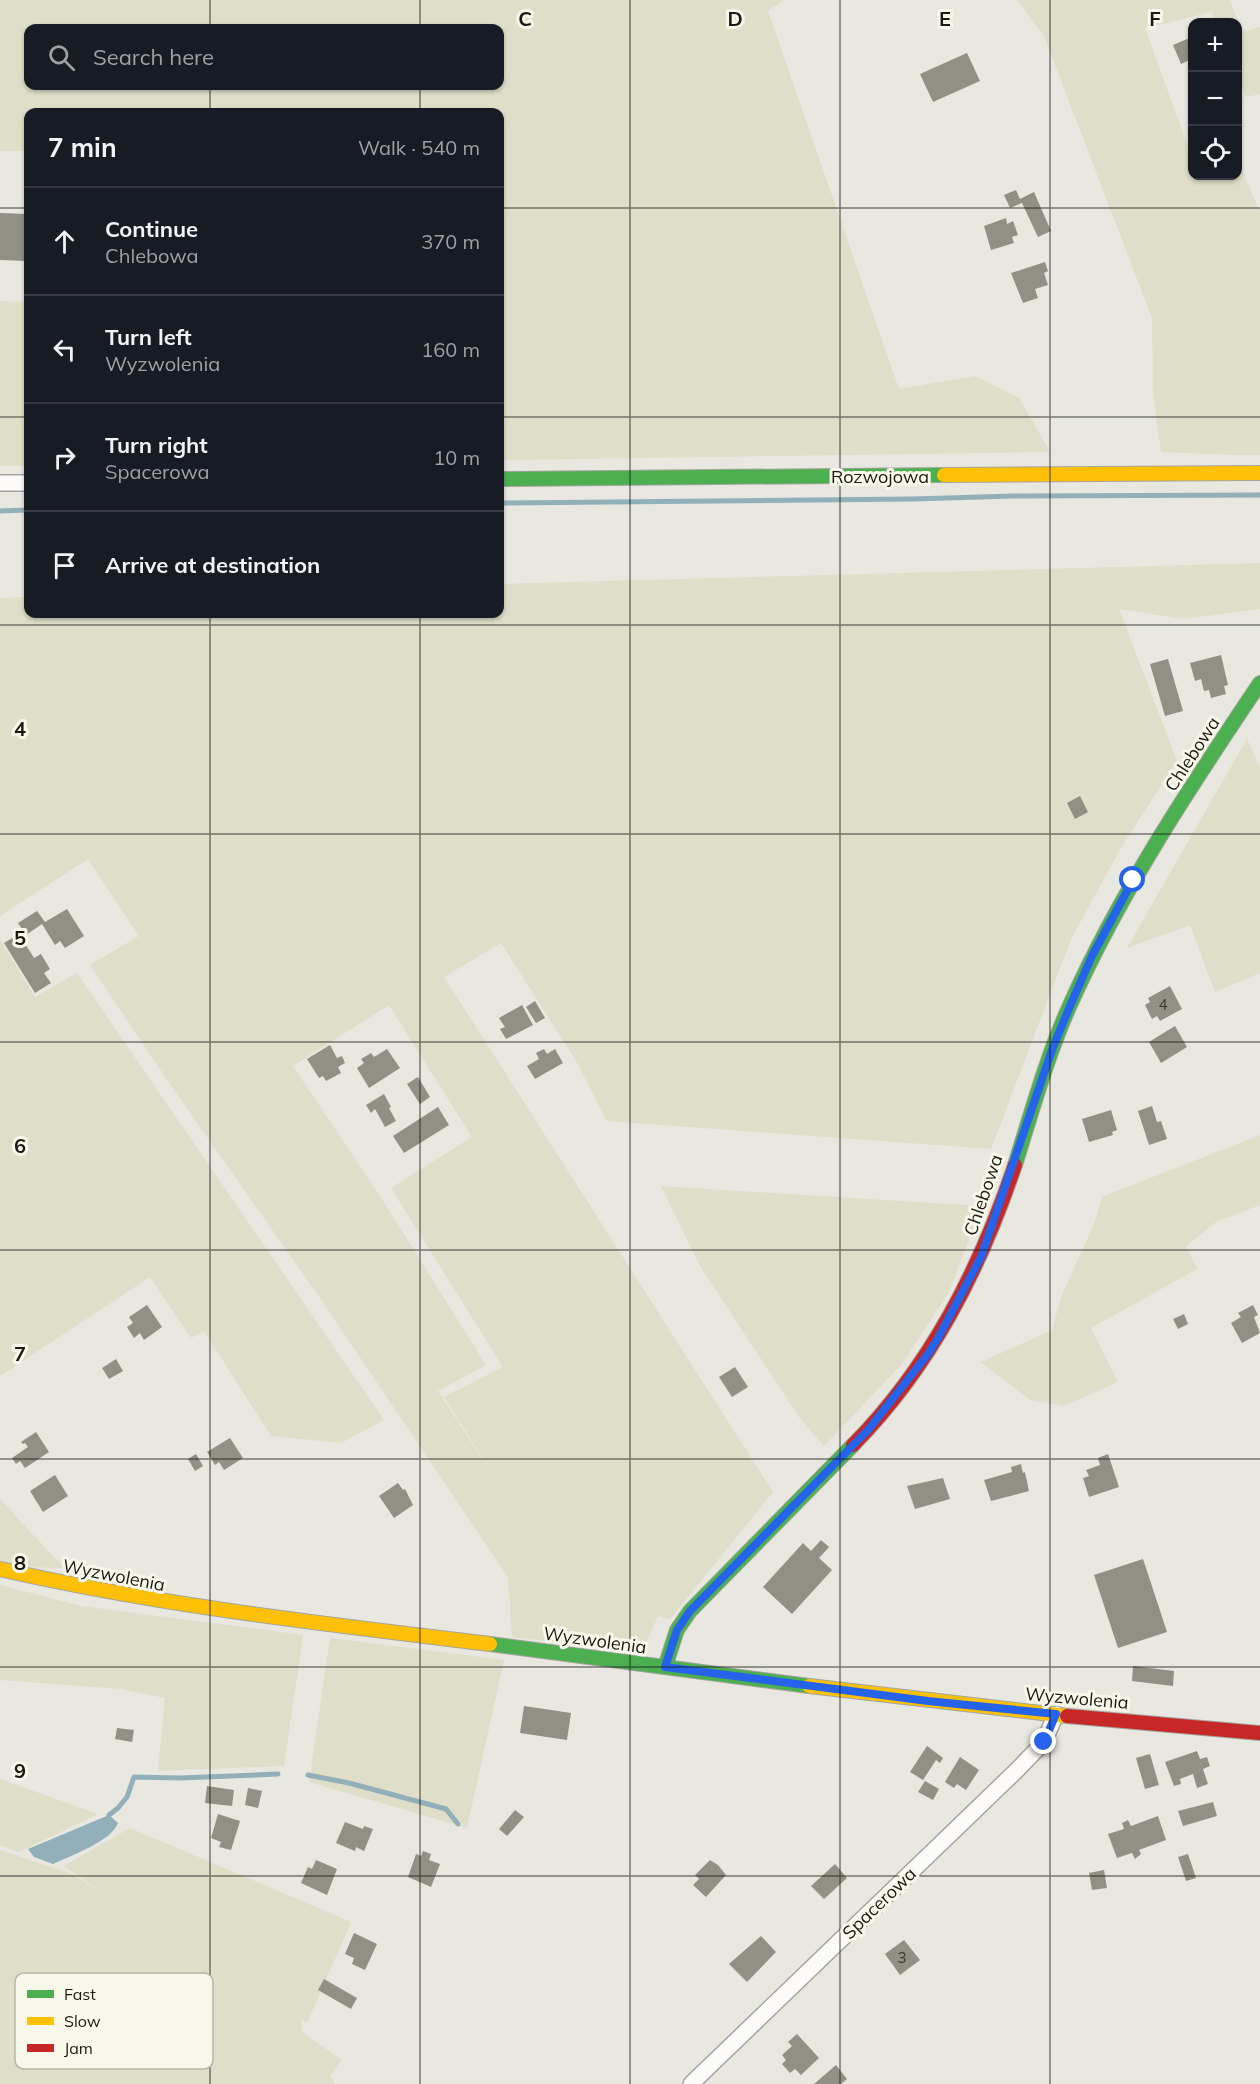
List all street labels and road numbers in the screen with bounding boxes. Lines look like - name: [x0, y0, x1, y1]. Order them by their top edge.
- street label: Rozwojowa: [831, 465, 929, 488]
- street label: Chlebowa: [1159, 712, 1225, 796]
- street label: Chlebowa: [958, 1151, 1008, 1239]
- street label: Wyzwolenia: [61, 1554, 167, 1596]
- street label: Wyzwolenia: [542, 1621, 648, 1659]
- street label: Wyzwolenia: [1024, 1682, 1130, 1714]
- street label: Spacerowa: [837, 1862, 921, 1944]

